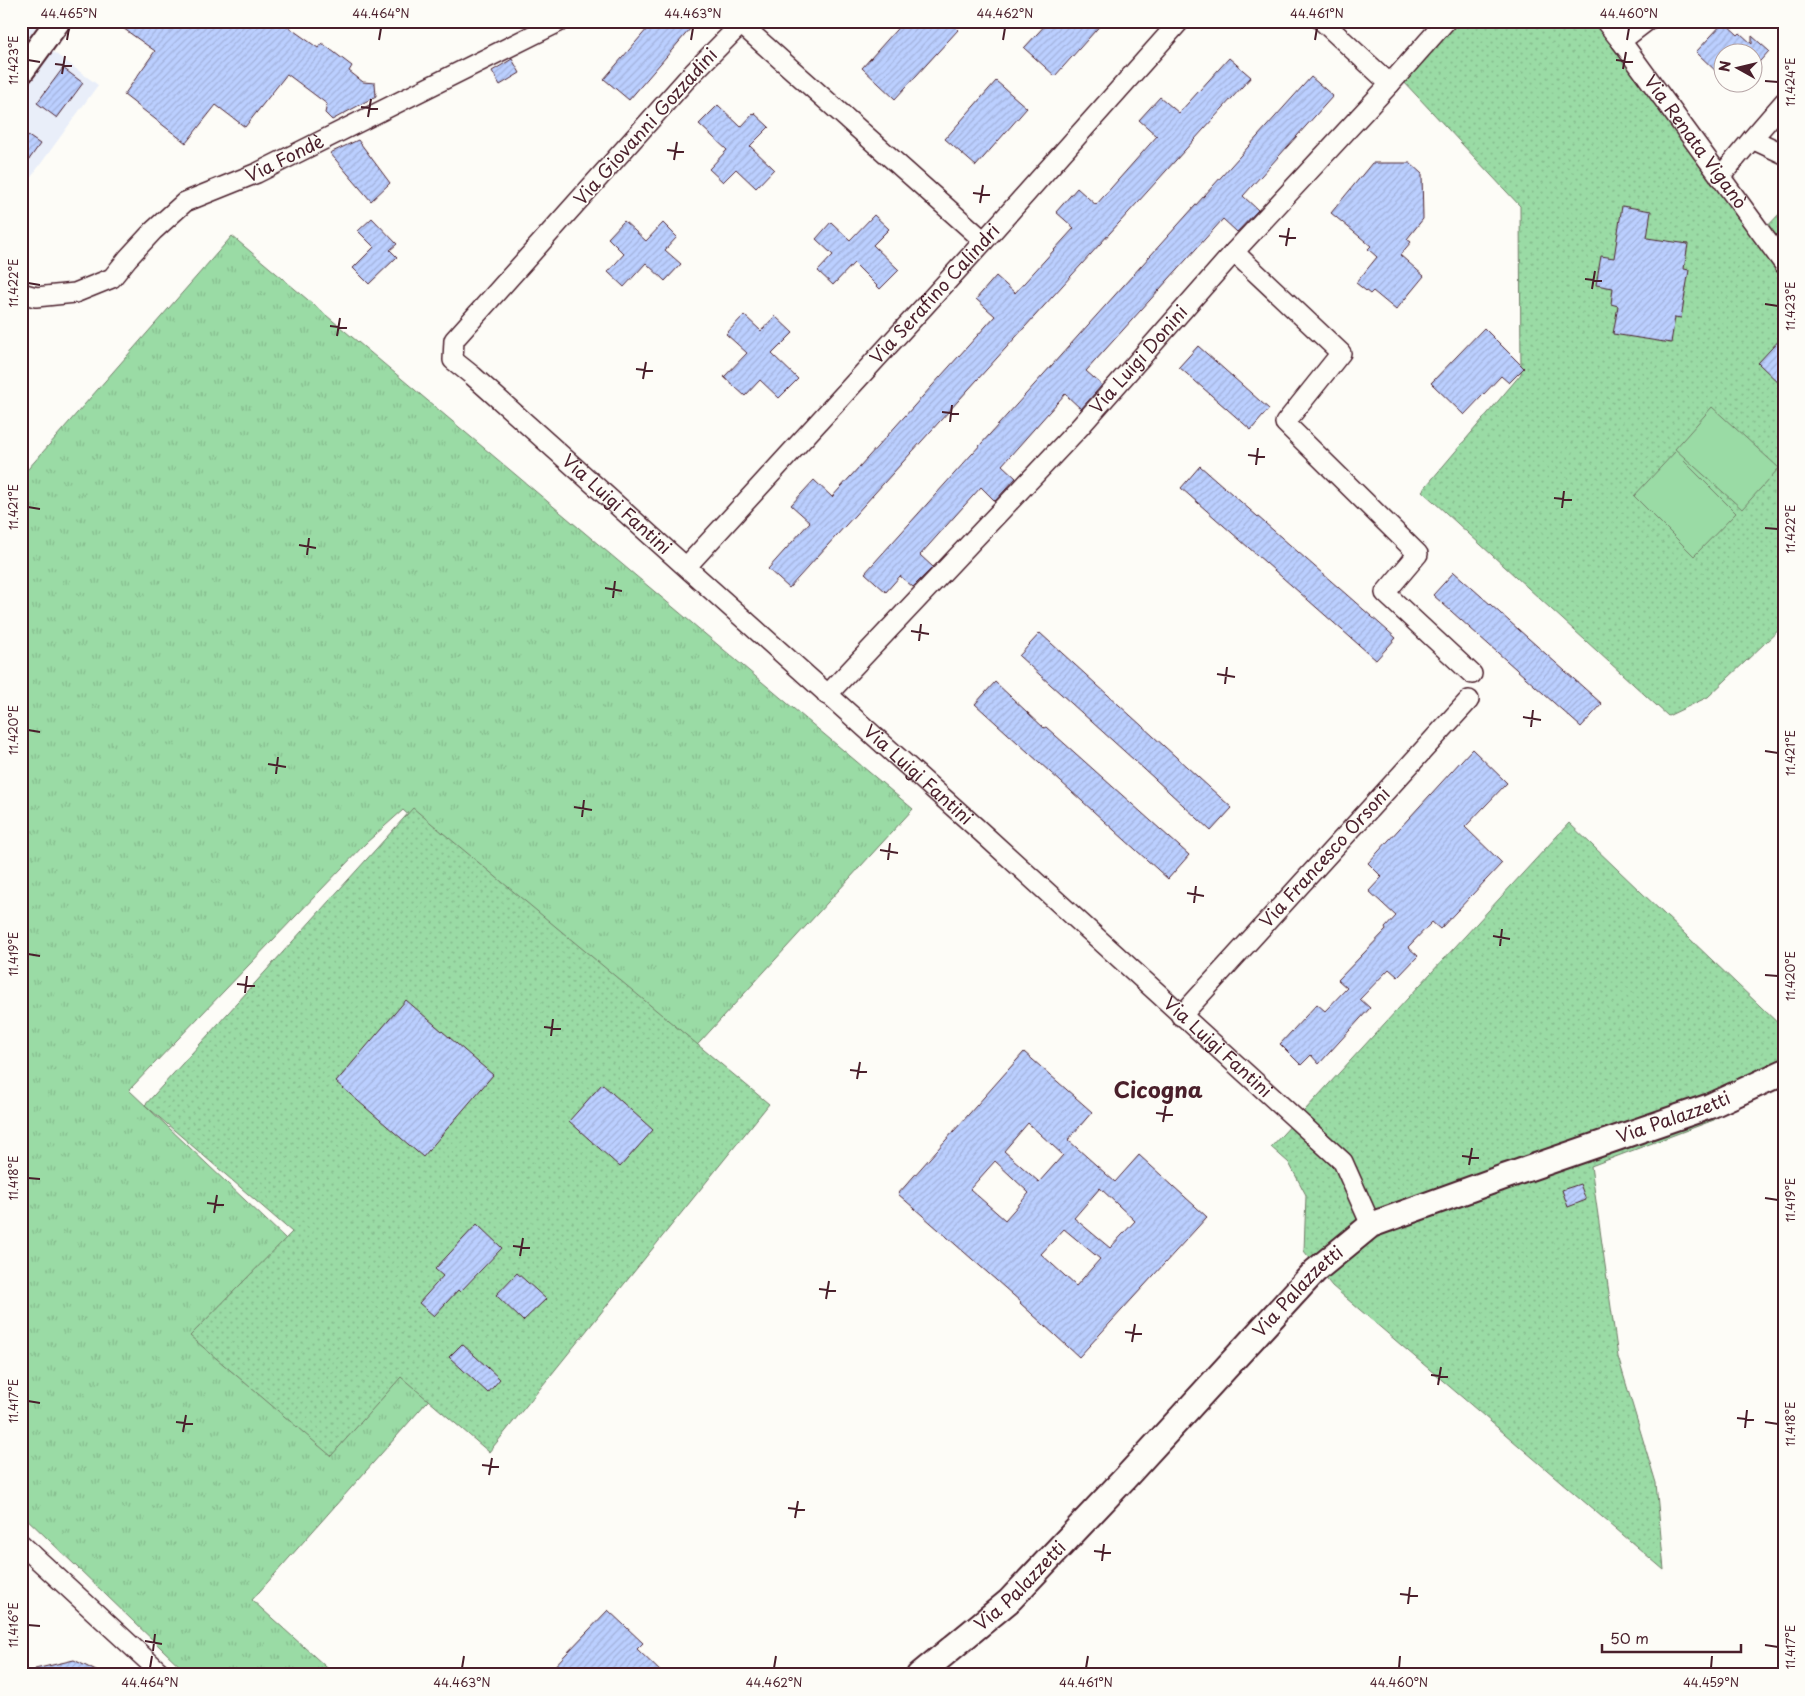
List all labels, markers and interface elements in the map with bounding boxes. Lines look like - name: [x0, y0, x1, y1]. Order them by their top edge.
- text: 44.465°N: [41, 4, 97, 22]
- text: 44.464°N: [352, 4, 410, 22]
- text: 44.463°N: [664, 4, 722, 22]
- text: 44.462°N: [977, 4, 1033, 22]
- text: 44.461°N: [1290, 4, 1344, 22]
- text: 44.460°N: [1600, 4, 1658, 22]
- text: 11.423°E: [4, 35, 22, 85]
- street label: Via Giovanni Gozzadini: [567, 41, 723, 211]
- north arrow: [1712, 42, 1762, 92]
- text: 11.424°E: [1781, 58, 1799, 106]
- text: N: [1713, 59, 1736, 73]
- street label: Via Renata Viganò: [1638, 69, 1754, 214]
- street label: Via Fondè: [241, 127, 328, 188]
- street label: Via Serafino Calindri: [863, 217, 1005, 370]
- text: 11.422°E: [4, 259, 22, 307]
- text: 11.423°E: [1781, 281, 1799, 331]
- street label: Via Luigi Donini: [1083, 299, 1193, 419]
- street label: Via Luigi Fantini: [557, 447, 678, 560]
- text: 11.421°E: [4, 484, 22, 530]
- text: 11.422°E: [1781, 505, 1799, 553]
- text: 11.420°E: [4, 705, 22, 755]
- street label: Via Luigi Fantini: [858, 717, 980, 831]
- text: 11.421°E: [1781, 730, 1799, 776]
- street label: Via Francesco Orsoni: [1253, 780, 1395, 933]
- text: 11.419°E: [4, 932, 22, 976]
- text: 11.420°E: [1781, 951, 1799, 1001]
- street label: Via Luigi Fantini: [1158, 990, 1279, 1103]
- district label: Cicogna: [1113, 1072, 1203, 1105]
- street label: Via Palazzetti: [1612, 1083, 1734, 1149]
- text: 11.418°E: [4, 1156, 22, 1200]
- text: 11.419°E: [1781, 1178, 1799, 1222]
- street label: Via Palazzetti: [1246, 1238, 1348, 1343]
- text: 11.417°E: [4, 1379, 22, 1423]
- text: 11.418°E: [1781, 1402, 1799, 1446]
- street label: Via Palazzetti: [968, 1534, 1071, 1636]
- text: 11.416°E: [4, 1602, 22, 1648]
- scale bar: [1602, 1621, 1741, 1653]
- text: 11.417°E: [1781, 1625, 1799, 1669]
- text: 50 m: [1610, 1626, 1649, 1649]
- text: 44.464°N: [121, 1673, 179, 1691]
- text: 44.463°N: [433, 1673, 491, 1691]
- text: 44.462°N: [746, 1673, 802, 1691]
- text: 44.461°N: [1059, 1673, 1113, 1691]
- text: 44.460°N: [1370, 1673, 1428, 1691]
- text: 44.459°N: [1683, 1673, 1739, 1691]

